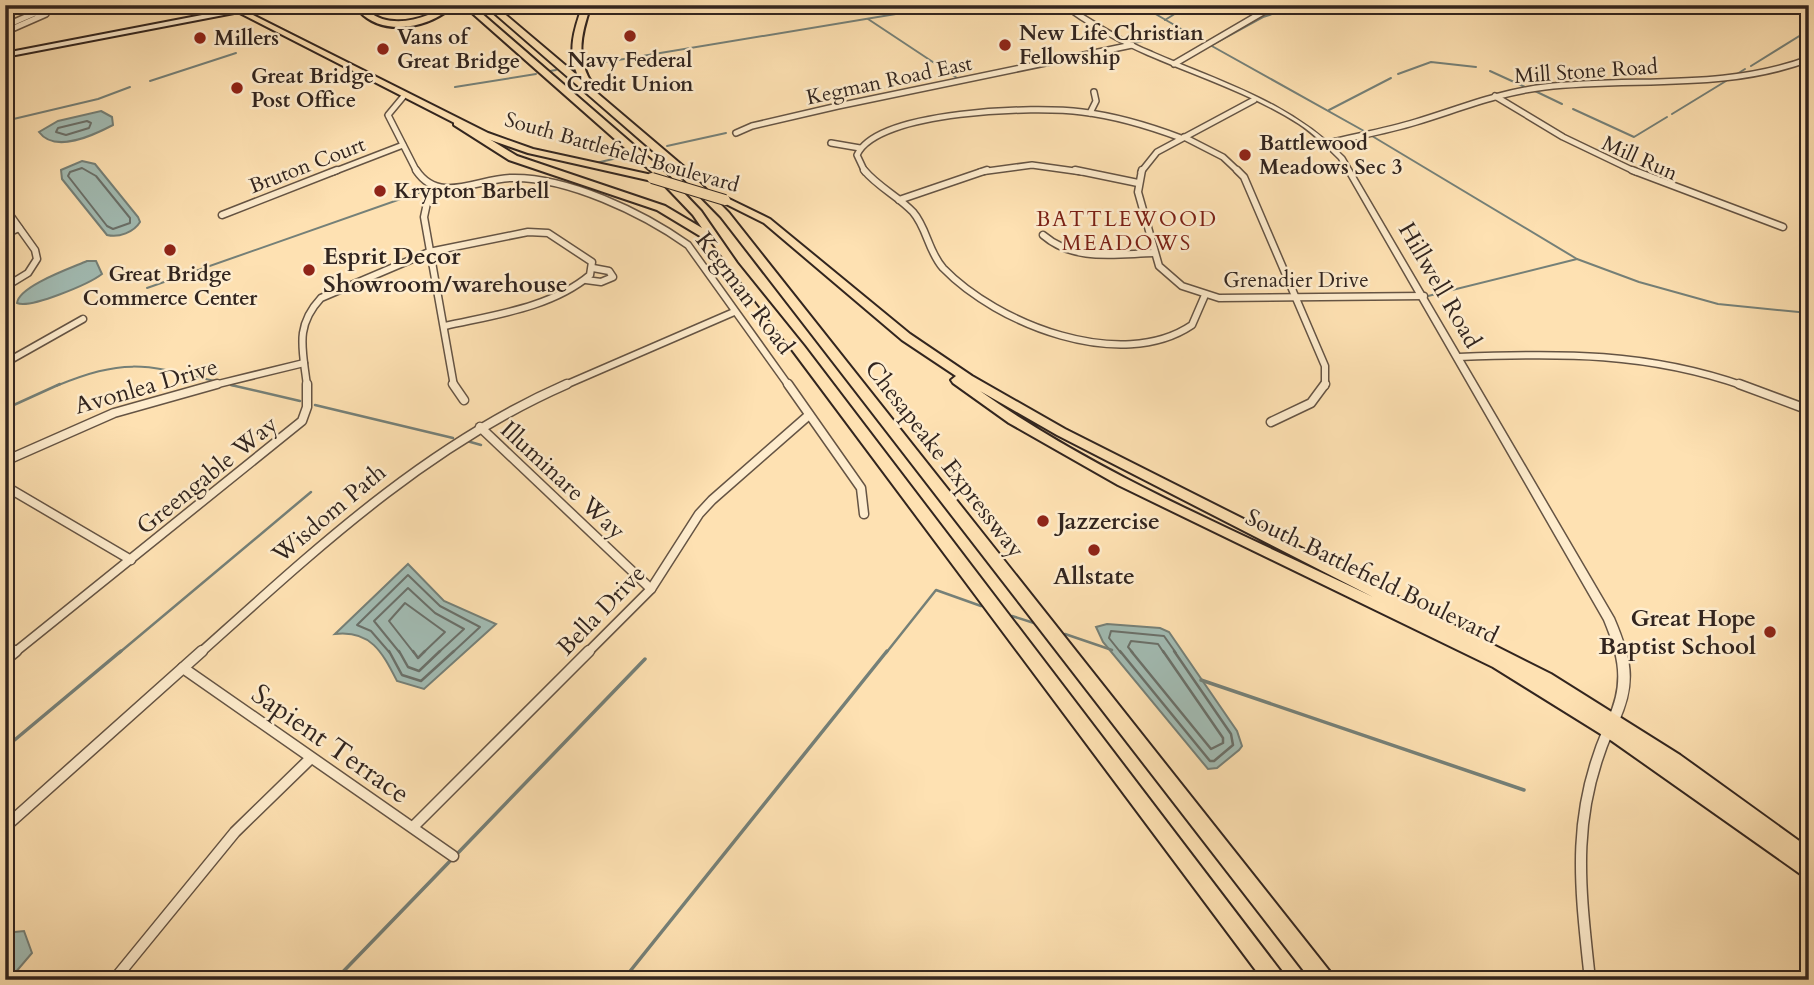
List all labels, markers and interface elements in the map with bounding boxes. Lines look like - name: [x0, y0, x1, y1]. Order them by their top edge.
- place label: New Life Christian Fellowship: [1019, 19, 1204, 72]
- place label: Vans of Great Bridge: [397, 23, 520, 76]
- place label: Millers: [214, 24, 279, 53]
- marker: Navy Federal Credit Union: [622, 28, 638, 44]
- marker: Millers: [192, 30, 208, 46]
- marker: New Life Christian Fellowship: [997, 37, 1013, 53]
- marker: Vans of Great Bridge: [375, 41, 391, 57]
- place label: Navy Federal Credit Union: [567, 46, 694, 99]
- street label: Kegman Road East: [804, 49, 975, 112]
- street label: Mill Stone Road: [1513, 52, 1659, 91]
- place label: Great Bridge Post Office: [251, 62, 374, 115]
- marker: Great Bridge Post Office: [229, 80, 245, 96]
- street label: South Battlefield Boulevard: [501, 105, 743, 200]
- place label: Battlewood Meadows Sec 3: [1259, 129, 1402, 182]
- street label: Mill Run: [1597, 129, 1682, 188]
- street label: Bruton Court: [245, 130, 370, 201]
- marker: Battlewood Meadows Sec 3: [1237, 147, 1253, 163]
- place label: Krypton Barbell: [394, 177, 549, 206]
- marker: Krypton Barbell: [372, 183, 388, 199]
- district label: BATTLEWOOD MEADOWS: [1036, 205, 1218, 258]
- street label: Hillwell Road: [1390, 216, 1489, 355]
- street label: Kegman Road: [688, 225, 802, 362]
- place label: Esprit Decor Showroom/warehouse: [323, 240, 568, 301]
- marker: Great Bridge Commerce Center: [162, 242, 178, 258]
- place label: Great Bridge Commerce Center: [83, 260, 258, 313]
- marker: Esprit Decor Showroom/warehouse: [301, 262, 317, 278]
- street label: Grenadier Drive: [1223, 266, 1369, 295]
- street label: Avonlea Drive: [71, 350, 222, 423]
- street label: Chesapeake Expressway: [857, 354, 1032, 565]
- street label: Greengable Way: [130, 408, 285, 543]
- street label: Illuminare Way: [493, 414, 633, 547]
- street label: Wisdom Path: [265, 456, 393, 571]
- street label: South Battlefield Boulevard: [1240, 501, 1504, 652]
- place label: Jazzercise: [1054, 505, 1160, 538]
- marker: Jazzercise: [1035, 513, 1051, 529]
- marker: Allstate: [1086, 542, 1102, 558]
- street label: Bella Drive: [550, 558, 653, 663]
- place label: Allstate: [1053, 560, 1135, 593]
- place label: Great Hope Baptist School: [1599, 602, 1756, 663]
- marker: Great Hope Baptist School: [1762, 624, 1778, 640]
- street label: Sapient Terrace: [244, 675, 417, 812]

